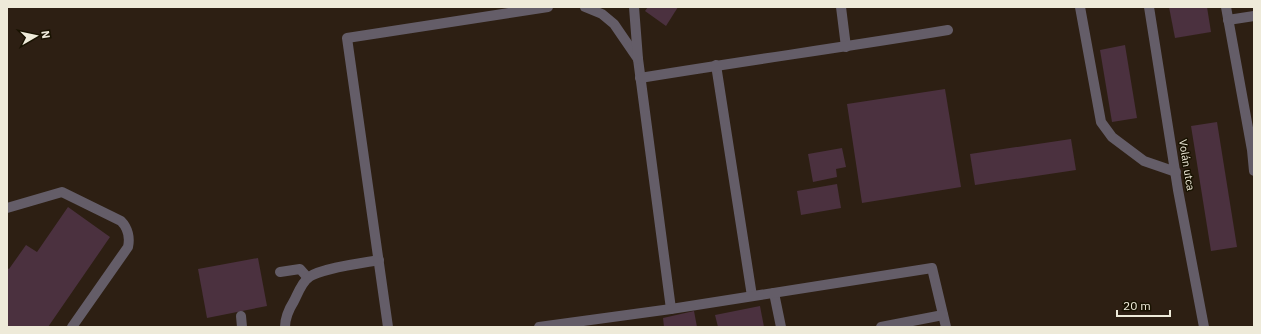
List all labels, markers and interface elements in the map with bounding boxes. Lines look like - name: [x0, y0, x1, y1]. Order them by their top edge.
- north arrow: [16, 16, 56, 56]
- text: N: [38, 29, 53, 39]
- street label: Volán utca: [1176, 138, 1198, 192]
- scale bar: [1117, 292, 1170, 318]
- text: 20 m: [1123, 298, 1151, 313]

